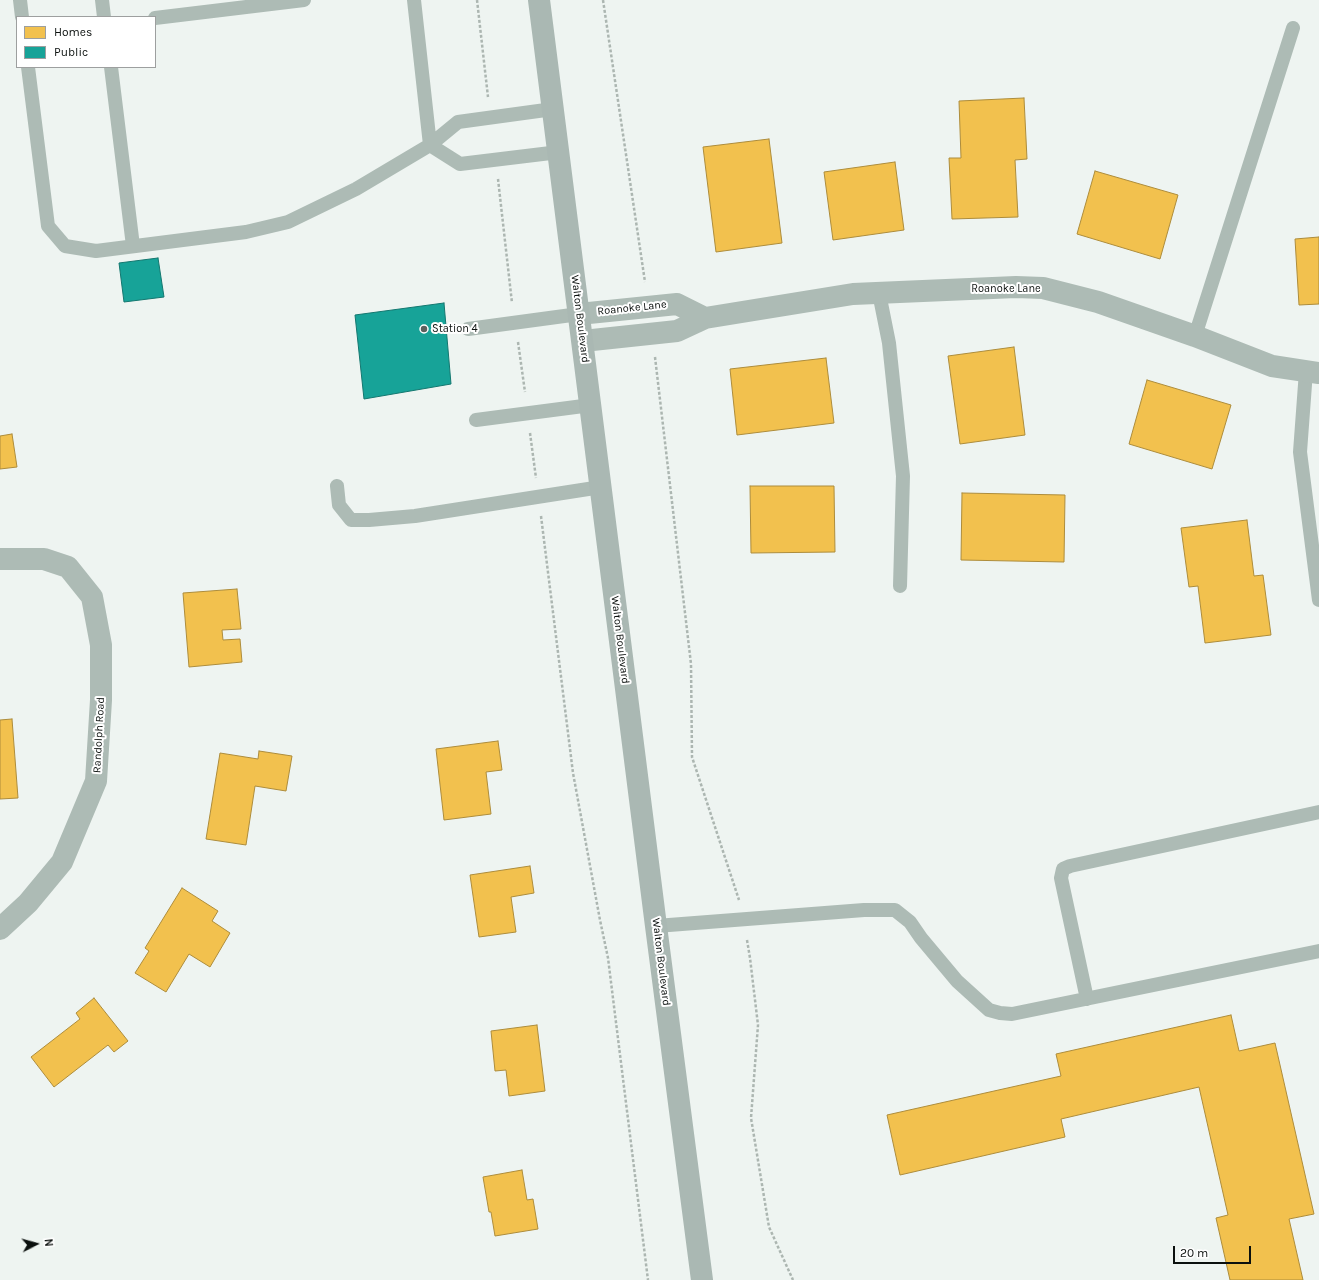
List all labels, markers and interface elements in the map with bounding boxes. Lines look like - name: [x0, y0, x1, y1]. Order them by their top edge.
- legend: [16, 16, 156, 68]
- text: Homes: [54, 25, 92, 39]
- text: Public: [54, 45, 88, 59]
- street label: Walton Boulevard: [568, 274, 592, 364]
- street label: Roanoke Lane: [971, 282, 1041, 296]
- street label: Roanoke Lane: [597, 298, 667, 318]
- place label: Station 4: [432, 322, 478, 336]
- marker: Station 4: [419, 324, 429, 334]
- street label: Walton Boulevard: [608, 595, 632, 685]
- street label: Randolph Road: [90, 697, 108, 773]
- street label: Walton Boulevard: [649, 917, 673, 1007]
- north arrow: [16, 1224, 56, 1264]
- text: N: [42, 1238, 55, 1247]
- scale bar: [1175, 1238, 1253, 1264]
- text: 20 m: [1180, 1246, 1208, 1260]

